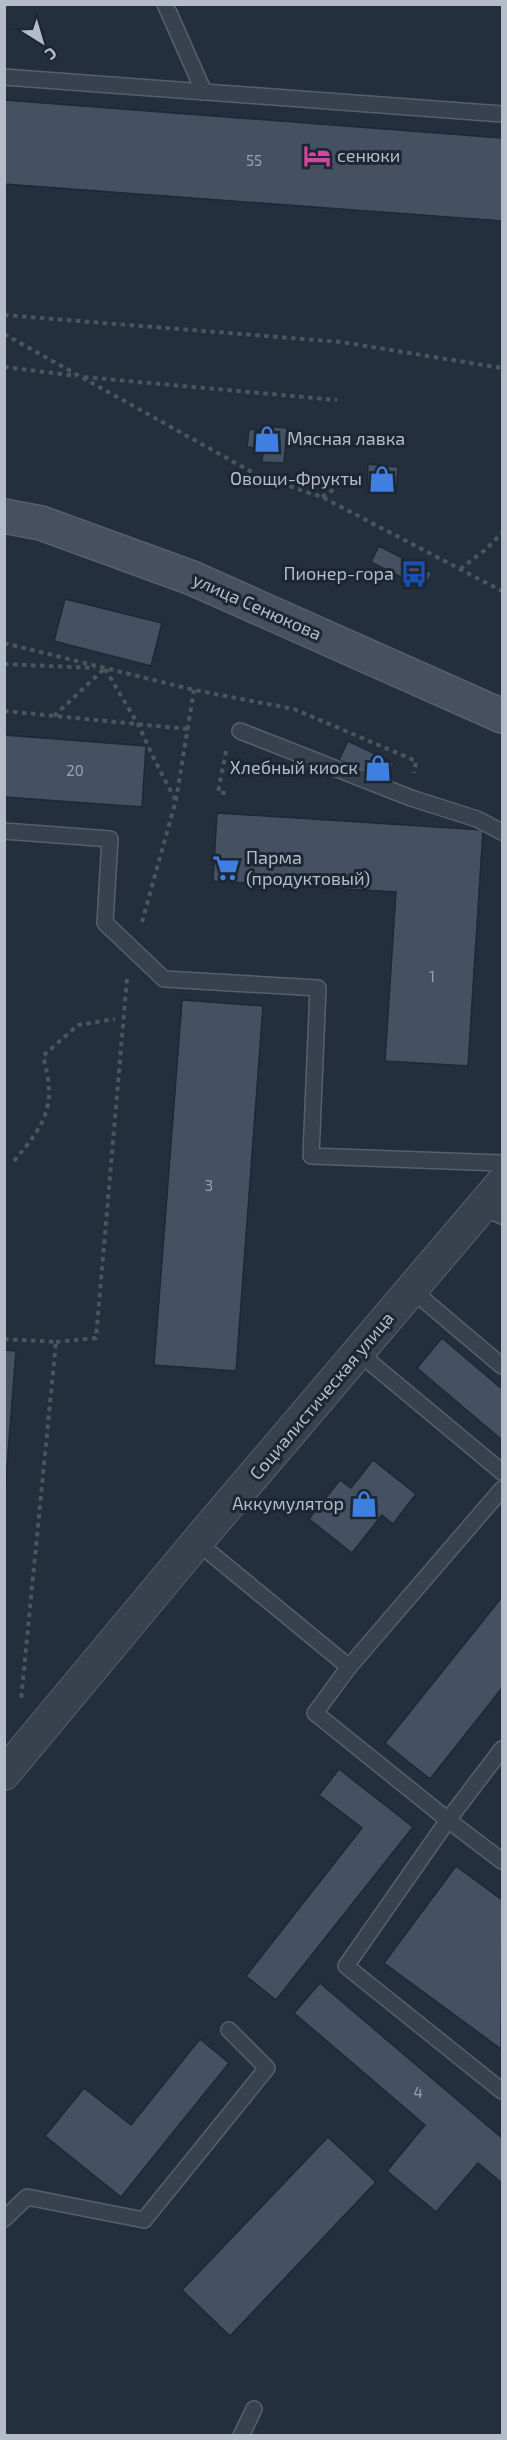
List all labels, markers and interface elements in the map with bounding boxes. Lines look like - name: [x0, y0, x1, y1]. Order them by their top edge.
- north arrow: [12, 12, 72, 72]
- text: С: [42, 44, 61, 65]
- hotel icon: сенюки: [302, 141, 332, 171]
- place label: сенюки: [337, 144, 400, 166]
- house number: 55: [246, 151, 262, 169]
- shop icon: Мясная лавка: [252, 424, 282, 454]
- place label: Мясная лавка: [287, 427, 405, 449]
- shop icon: Овощи-Фрукты: [367, 464, 397, 494]
- place label: Овощи-Фрукты: [230, 467, 362, 489]
- bus stop icon: Пионер-гора: [399, 559, 429, 589]
- place label: Пионер-гора: [283, 562, 394, 584]
- street label: улица Сенюкова: [190, 568, 325, 644]
- shop icon: Хлебный киоск: [363, 753, 393, 783]
- place label: Хлебный киоск: [230, 756, 358, 778]
- house number: 20: [66, 761, 84, 779]
- place label: Парма (продуктовый): [246, 846, 370, 889]
- supermarket icon: Парма (продуктовый): [211, 853, 241, 883]
- house number: 1: [429, 967, 435, 985]
- house number: 3: [205, 1176, 213, 1194]
- street label: Социалистическая улица: [245, 1307, 398, 1484]
- shop icon: Аккумулятор: [349, 1489, 379, 1519]
- place label: Аккумулятор: [232, 1492, 344, 1514]
- house number: 4: [413, 2083, 423, 2101]

